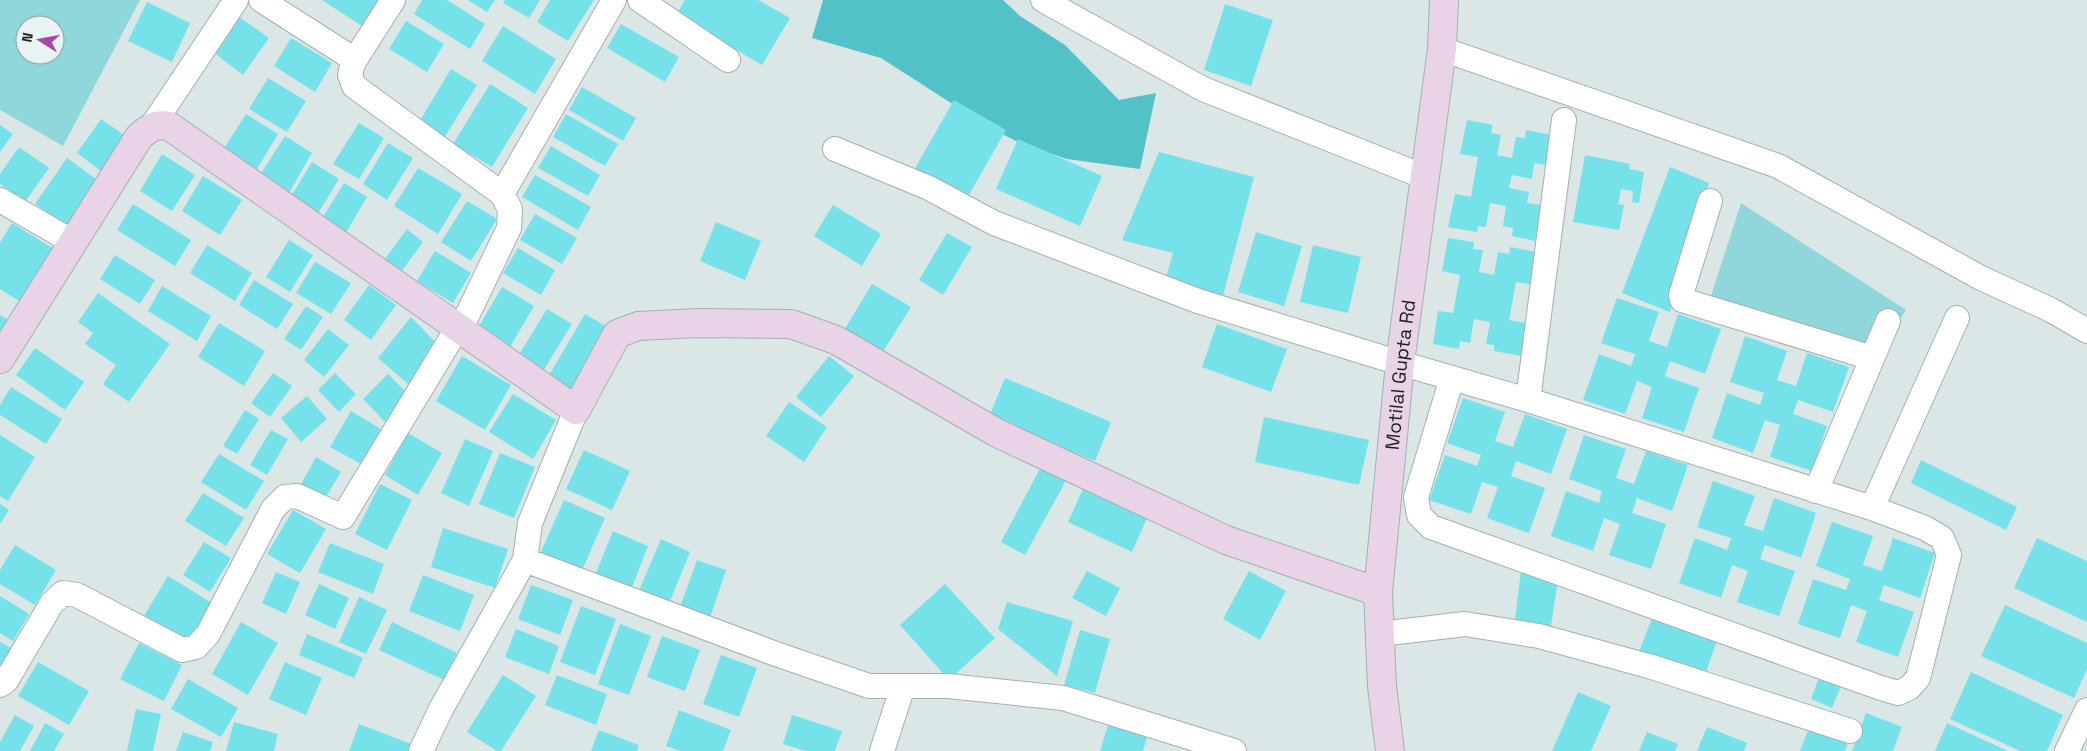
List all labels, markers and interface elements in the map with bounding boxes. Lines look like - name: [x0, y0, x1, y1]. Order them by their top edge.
- north arrow: [15, 15, 65, 65]
- text: N: [18, 31, 37, 44]
- street label: Motilal Gupta Rd: [1380, 298, 1421, 451]

